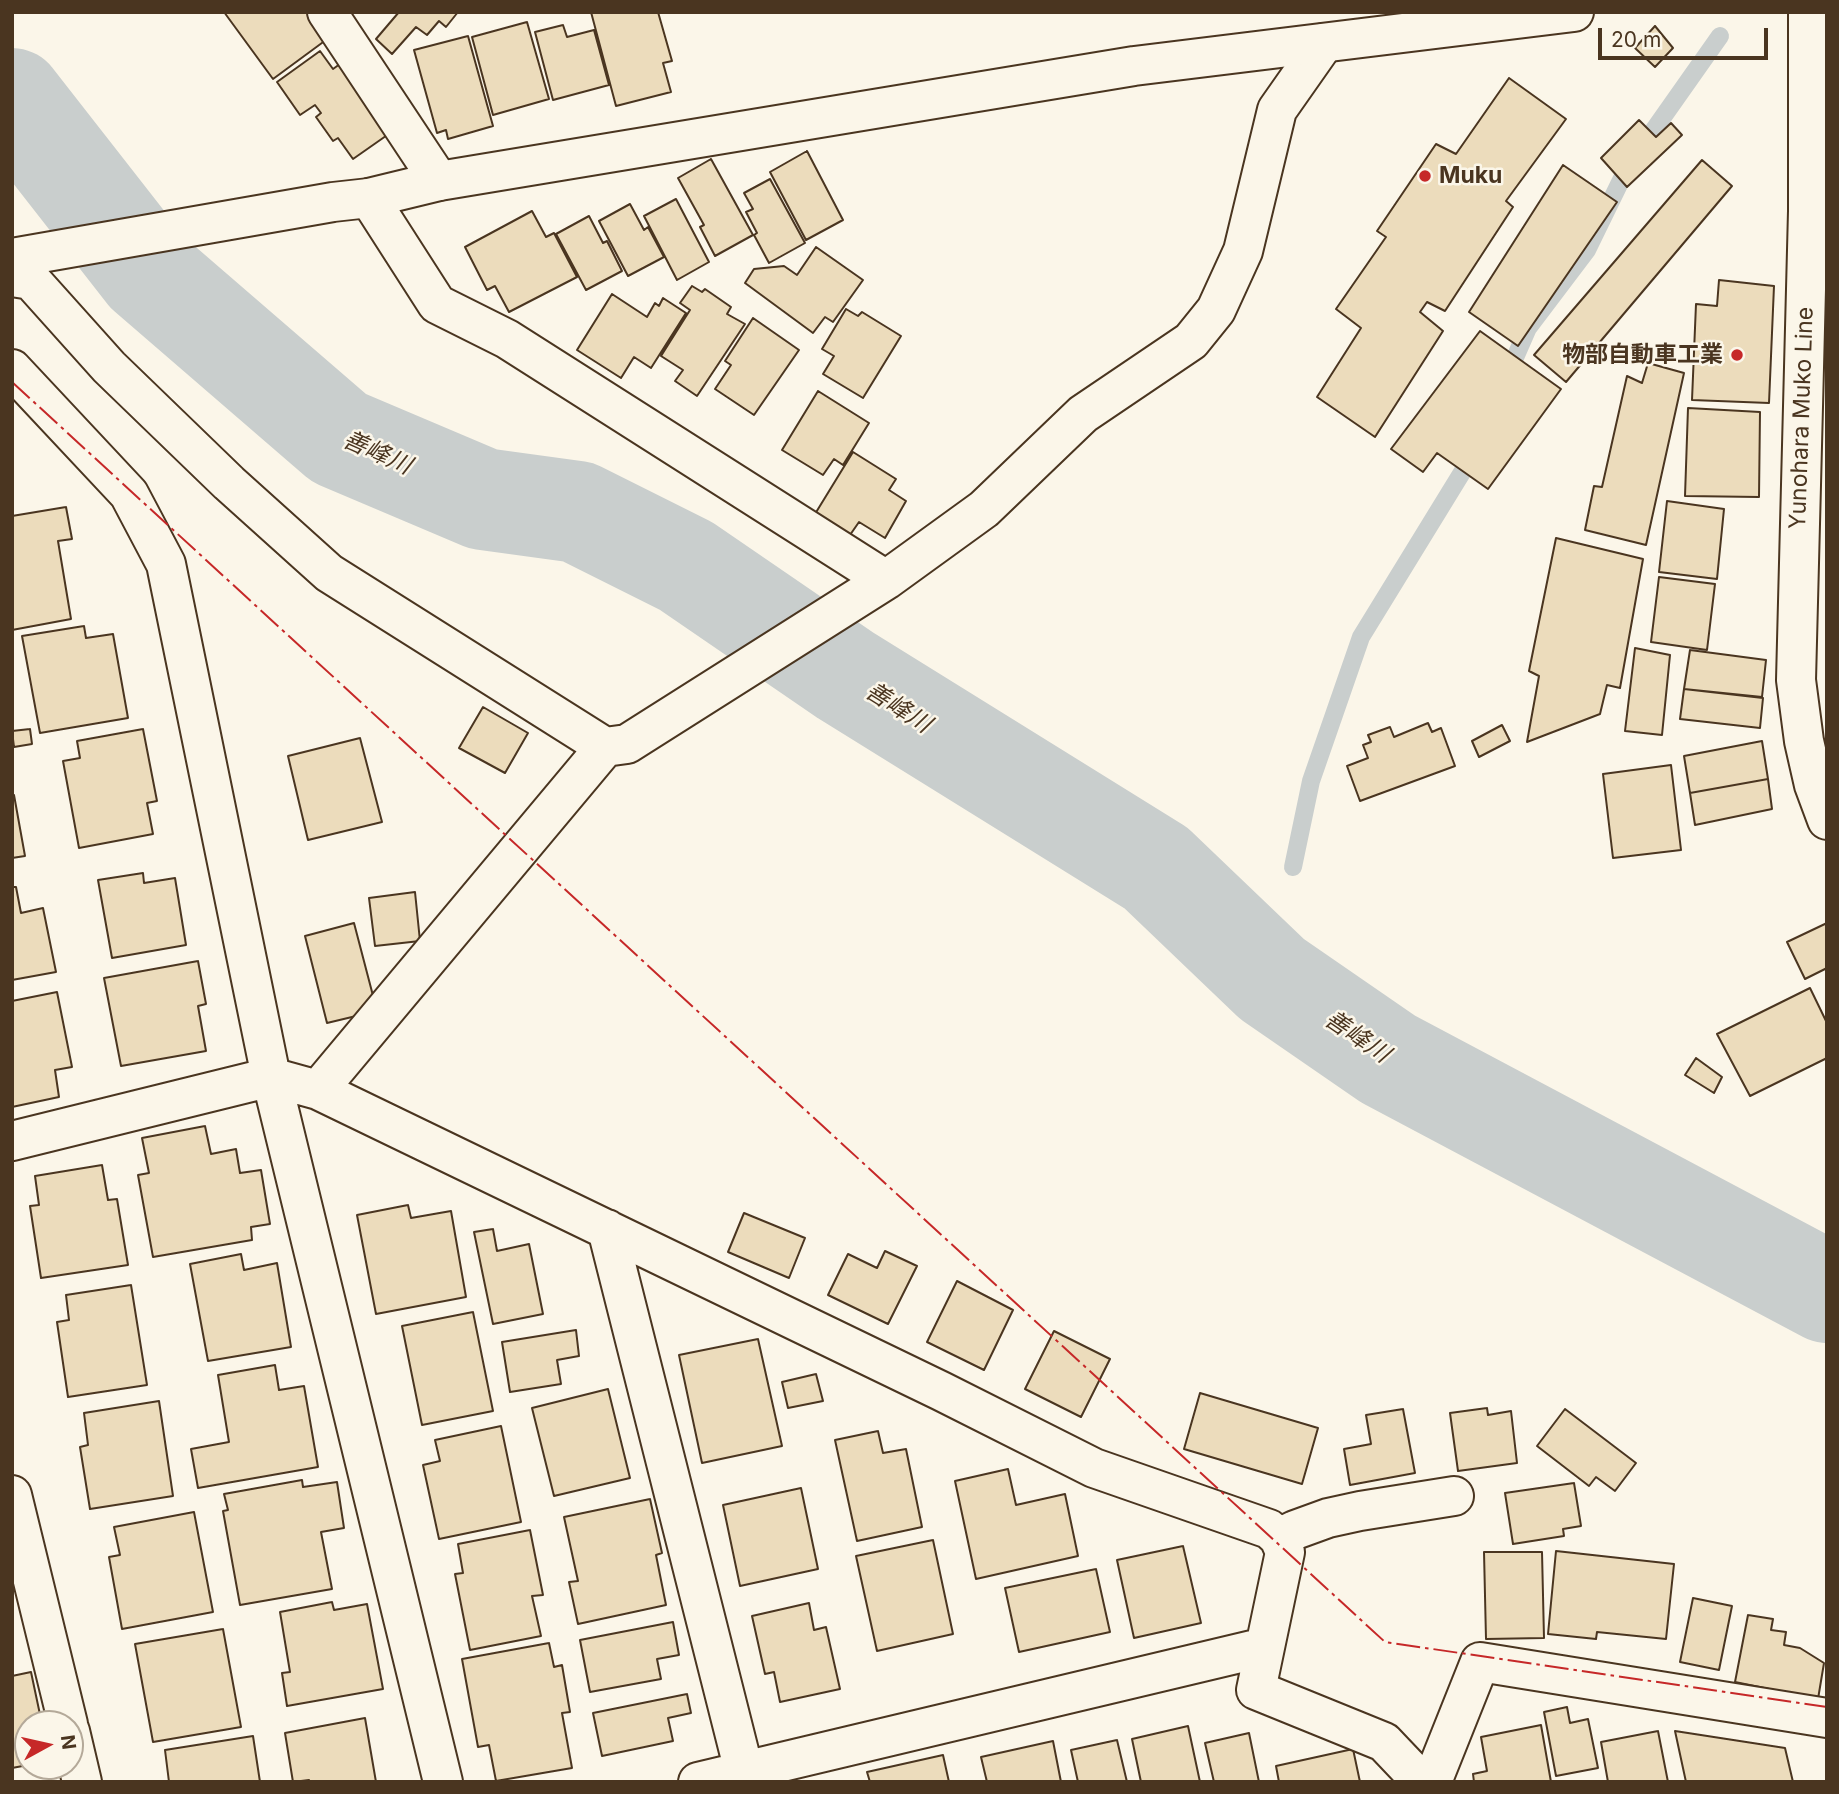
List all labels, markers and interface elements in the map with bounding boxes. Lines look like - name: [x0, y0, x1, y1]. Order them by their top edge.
- scale bar: [1601, 14, 1771, 58]
- text: 20 m: [1611, 27, 1661, 52]
- place label: Muku: [1439, 162, 1502, 190]
- marker: Muku: [1417, 168, 1433, 184]
- street label: Yunohara Muko Line: [1784, 306, 1820, 530]
- place label: 物部自動車工業: [1562, 341, 1723, 369]
- marker: 物部自動車工業: [1729, 347, 1745, 363]
- water label: 善峰川: [338, 425, 416, 481]
- water label: 善峰川: [860, 677, 936, 739]
- water label: 善峰川: [1319, 1005, 1395, 1069]
- north arrow: [14, 1710, 84, 1780]
- text: N: [56, 1734, 81, 1751]

